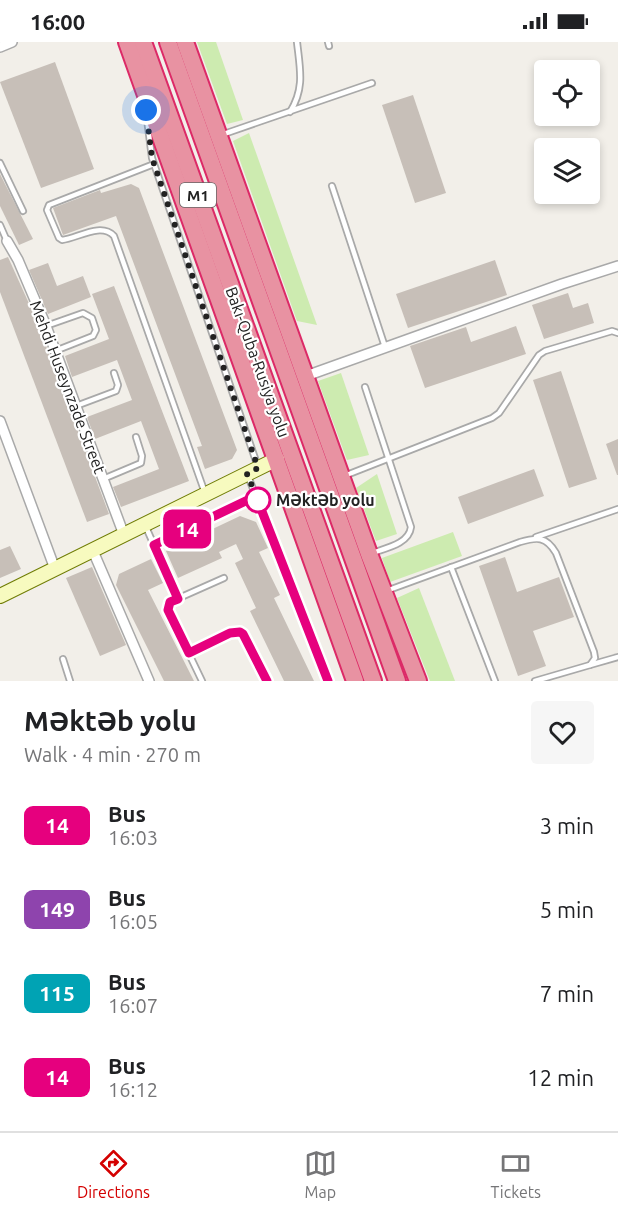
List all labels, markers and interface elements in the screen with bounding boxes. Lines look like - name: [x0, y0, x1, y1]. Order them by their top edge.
- text: 16:00: [30, 9, 85, 34]
- map controls: [534, 60, 600, 204]
- button: locate: [534, 60, 600, 126]
- your location: [131, 95, 161, 125]
- button: layers: [534, 138, 600, 204]
- road number: M1: [180, 183, 216, 207]
- street label: Bakı-Quba-Rusiya yolu: [222, 284, 294, 440]
- street label: Mehdi Huseynzadе Street: [27, 298, 110, 477]
- marker: Məktəb yolu: [245, 487, 271, 513]
- place label: Məktəb yolu: [276, 491, 375, 509]
- line badge: 14: [160, 510, 214, 548]
- text: 14: [175, 517, 199, 541]
- button: heart: [531, 701, 594, 764]
- text: Məktəb yolu: [24, 705, 197, 736]
- text: Walk · 4 min · 270 m: [24, 743, 201, 766]
- text: Bus: [108, 801, 146, 826]
- text: 14: [45, 813, 69, 837]
- text: 3 min: [540, 813, 594, 838]
- text: 16:03: [108, 826, 158, 849]
- text: Bus: [108, 885, 146, 910]
- text: 149: [39, 897, 75, 921]
- text: 5 min: [540, 897, 594, 922]
- text: 16:05: [108, 910, 158, 933]
- text: Bus: [108, 969, 146, 994]
- text: 115: [39, 981, 75, 1005]
- text: 7 min: [540, 981, 594, 1006]
- text: 16:07: [108, 994, 158, 1017]
- text: Bus: [108, 1053, 146, 1078]
- text: 14: [45, 1065, 69, 1089]
- text: 12 min: [527, 1065, 594, 1090]
- text: 16:12: [108, 1078, 158, 1101]
- tab: Directions: [77, 1147, 150, 1201]
- tab: Map: [304, 1147, 337, 1201]
- tab: Tickets: [491, 1147, 541, 1201]

